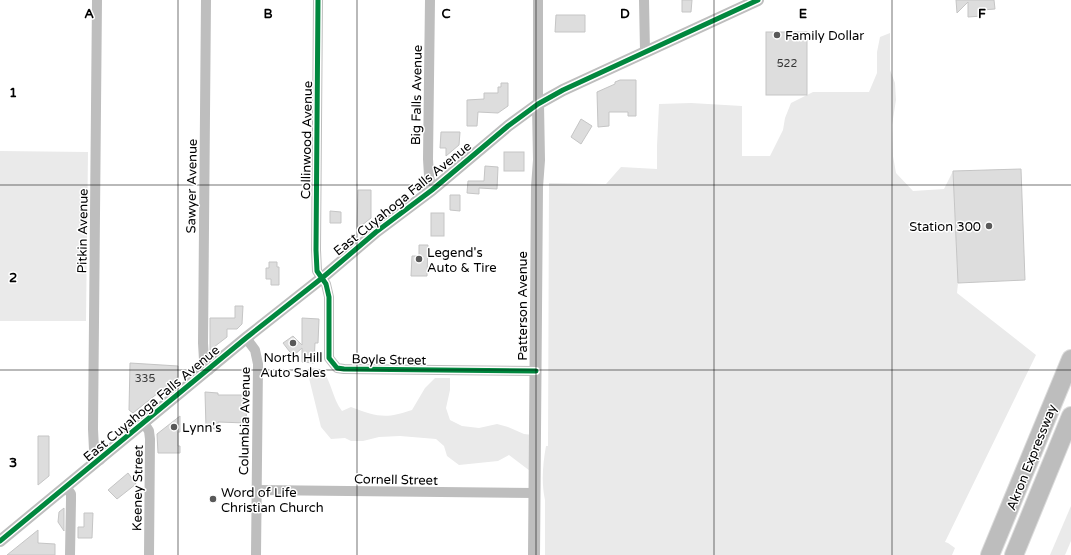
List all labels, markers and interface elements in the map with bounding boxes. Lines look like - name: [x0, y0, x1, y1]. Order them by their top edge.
- text: A: [84, 6, 94, 22]
- text: B: [263, 6, 273, 22]
- text: C: [441, 6, 451, 22]
- text: D: [620, 6, 630, 22]
- text: E: [799, 6, 807, 22]
- text: F: [978, 6, 986, 22]
- place label: Family Dollar: [785, 28, 864, 44]
- marker: Family Dollar: [772, 30, 782, 40]
- street label: Big Falls Avenue: [408, 45, 426, 145]
- house number: 522: [777, 57, 797, 70]
- street label: Collinwood Avenue: [298, 81, 316, 199]
- text: 1: [9, 85, 17, 101]
- street label: East Cuyahoga Falls Avenue: [331, 138, 475, 259]
- street label: Sawyer Avenue: [183, 139, 201, 233]
- street label: Pitkin Avenue: [74, 188, 92, 274]
- place label: Station 300: [909, 219, 981, 235]
- marker: Station 300: [984, 221, 994, 231]
- place label: Legend's Auto & Tire: [427, 245, 497, 276]
- street label: Patterson Avenue: [515, 251, 531, 361]
- marker: Legend's Auto & Tire: [414, 254, 424, 264]
- text: 2: [9, 270, 17, 286]
- marker: North Hill Auto Sales: [288, 338, 298, 348]
- street label: East Cuyahoga Falls Avenue: [80, 342, 223, 465]
- place label: North Hill Auto Sales: [260, 350, 326, 381]
- street label: Boyle Street: [351, 351, 427, 369]
- street label: Columbia Avenue: [236, 367, 254, 475]
- house number: 335: [135, 372, 155, 385]
- street label: Akron Expressway: [1003, 402, 1061, 513]
- place label: Lynn's: [182, 420, 221, 436]
- marker: Lynn's: [169, 422, 179, 432]
- street label: Keeney Street: [129, 445, 147, 531]
- text: 3: [9, 455, 17, 471]
- street label: Cornell Street: [354, 471, 438, 489]
- place label: Word of Life Christian Church: [221, 485, 324, 516]
- marker: Word of Life Christian Church: [208, 494, 218, 504]

